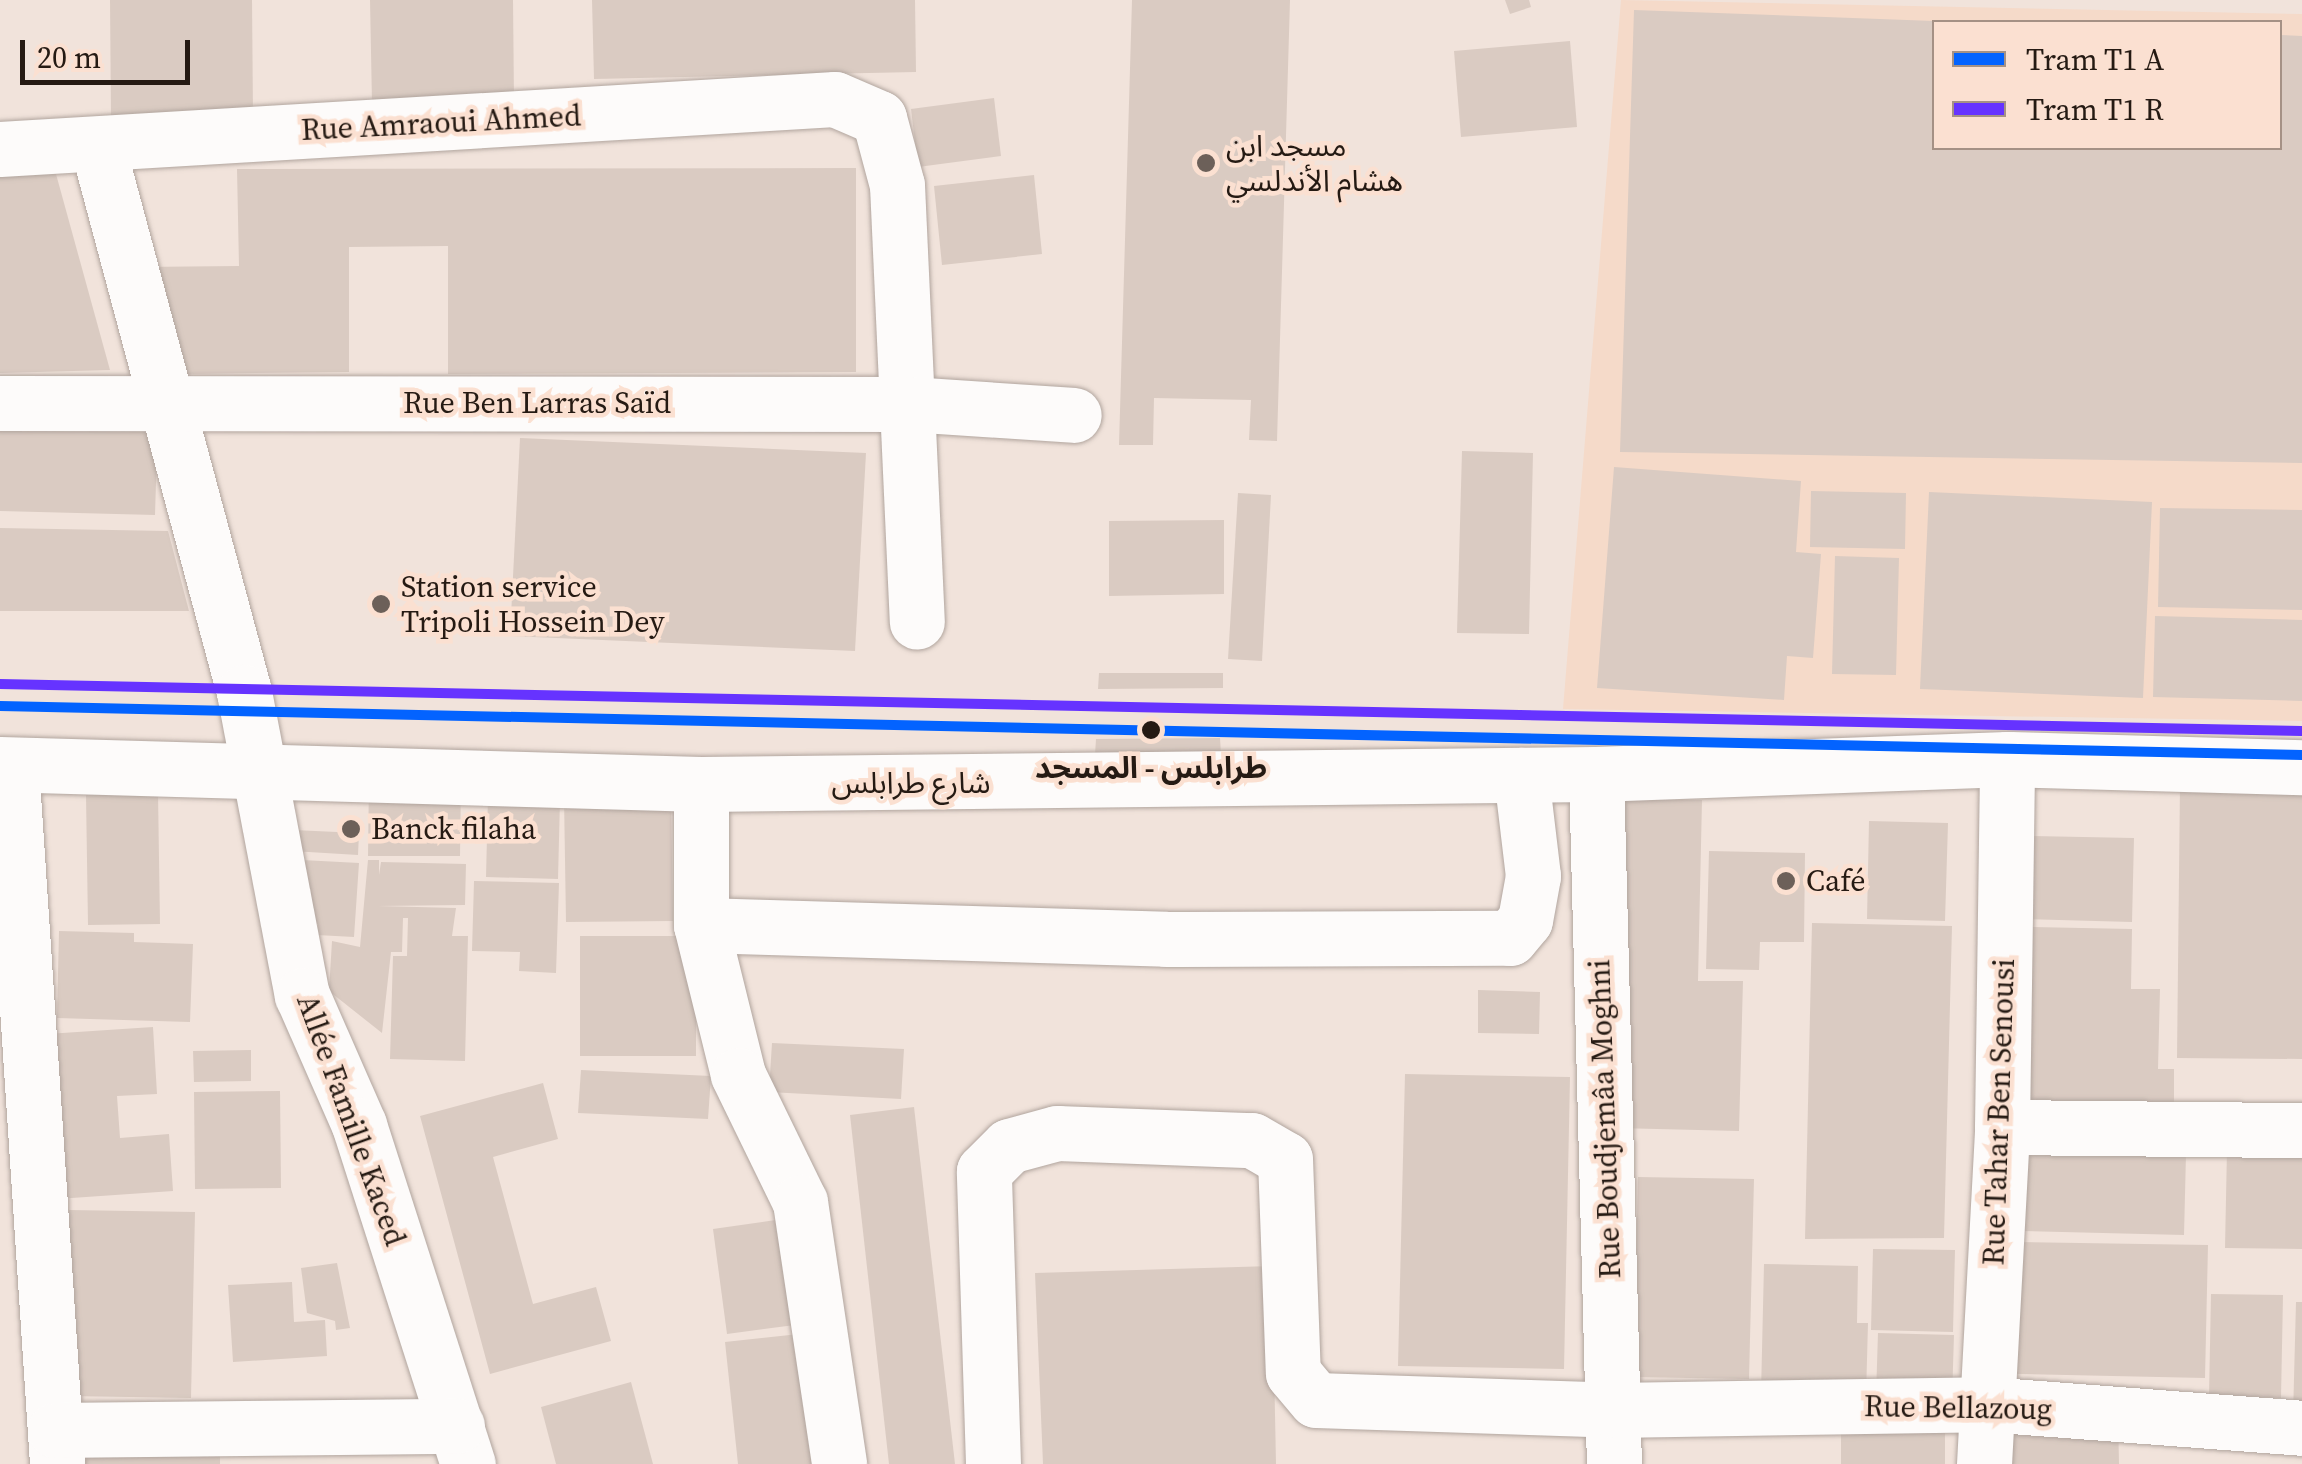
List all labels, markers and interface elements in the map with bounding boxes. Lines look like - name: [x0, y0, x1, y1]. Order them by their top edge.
- scale bar: [25, 20, 195, 82]
- legend: [1932, 20, 2282, 150]
- text: 20 m: [37, 37, 101, 78]
- text: Tram T1 A: [2026, 39, 2164, 80]
- text: Tram T1 R: [2026, 89, 2164, 130]
- street label: Rue Amraoui Ahmed: [300, 98, 582, 148]
- place label: مسجد ابن هشام الأندلسي: [1226, 128, 1403, 198]
- marker: مسجد ابن هشام الأندلسي: [1195, 152, 1217, 174]
- street label: Rue Ben Larras Saïd: [403, 385, 671, 421]
- place label: Station service Tripoli Hossein Dey: [401, 569, 665, 640]
- marker: Station service Tripoli Hossein Dey: [370, 593, 392, 615]
- marker: طرابلس - المسجد: [1136, 715, 1166, 745]
- place label: طرابلس - المسجد: [1035, 750, 1267, 786]
- street label: شارع طرابلس: [831, 765, 991, 801]
- place label: Banck filaha: [371, 811, 536, 847]
- marker: Banck filaha: [340, 818, 362, 840]
- place label: Café: [1806, 863, 1866, 899]
- marker: Café: [1775, 870, 1797, 892]
- street label: Rue Tahar Ben Senousi: [1976, 958, 2022, 1266]
- street label: Rue Boudjemâa Moghni: [1581, 959, 1629, 1279]
- street label: Allée Famille Kaced: [289, 989, 413, 1251]
- street label: Rue Bellazoug: [1864, 1388, 2052, 1428]

